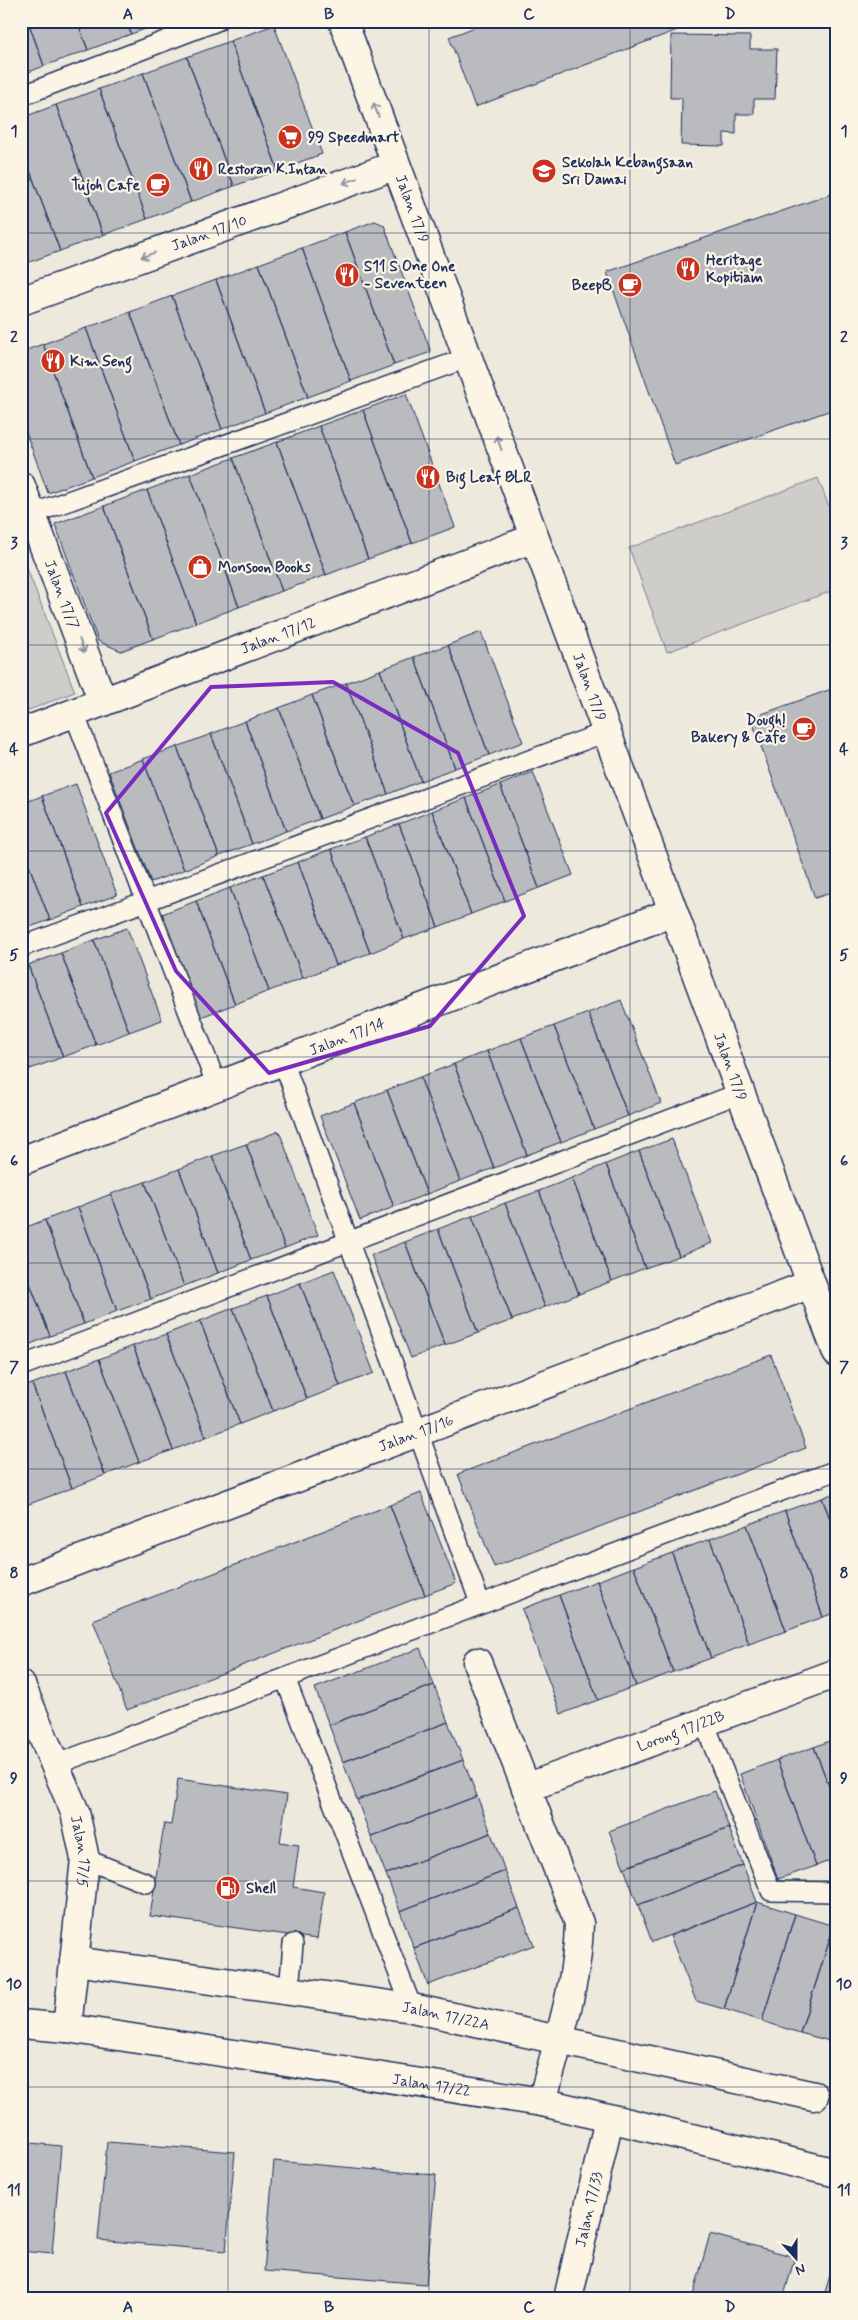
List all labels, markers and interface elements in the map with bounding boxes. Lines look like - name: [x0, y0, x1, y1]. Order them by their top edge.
- text: A: [123, 4, 133, 25]
- text: B: [324, 4, 334, 25]
- text: C: [523, 4, 535, 25]
- text: D: [724, 4, 736, 25]
- one-way arrow: [371, 103, 380, 118]
- text: 1: [10, 121, 18, 142]
- text: 1: [840, 121, 848, 142]
- supermarket icon: 99 Speedmart: [277, 124, 303, 150]
- place label: 99 Speedmart: [308, 128, 399, 148]
- place label: Sekolah Kebangsaan Sri Damai: [562, 153, 693, 190]
- restaurant icon: Restoran K.Intan: [188, 156, 214, 182]
- school or university icon: Sekolah Kebangsaan Sri Damai: [531, 158, 557, 184]
- place label: Restoran K.Intan: [218, 160, 328, 180]
- cafe icon: Tujoh Cafe: [145, 172, 171, 198]
- street label: Jalan 17/9: [390, 172, 433, 246]
- place label: Tujoh Cafe: [71, 176, 141, 196]
- one-way arrow: [343, 177, 358, 186]
- street label: Jalan 17/10: [169, 211, 250, 257]
- one-way arrow: [141, 251, 156, 260]
- place label: Heritage Kopitiam: [706, 251, 763, 288]
- restaurant icon: Heritage Kopitiam: [675, 256, 701, 282]
- place label: S11 S One One - Seventeen: [364, 257, 456, 294]
- restaurant icon: S11 S One One - Seventeen: [334, 262, 360, 288]
- cafe icon: BeepB: [617, 272, 643, 298]
- place label: BeepB: [572, 276, 612, 296]
- text: 2: [10, 327, 18, 348]
- text: 2: [840, 327, 848, 348]
- restaurant icon: Kim Seng: [40, 348, 66, 374]
- place label: Kim Seng: [70, 352, 132, 374]
- one-way arrow: [494, 436, 503, 451]
- restaurant icon: Big Leaf BLR: [415, 464, 441, 490]
- place label: Big Leaf BLR: [446, 468, 532, 490]
- text: 3: [10, 533, 18, 554]
- text: 3: [840, 533, 848, 554]
- shop icon: Monsoon Books: [187, 554, 213, 580]
- street label: Jalan 17/7: [39, 557, 84, 633]
- place label: Monsoon Books: [218, 558, 311, 578]
- street label: Jalan 17/12: [238, 613, 319, 660]
- one-way arrow: [78, 638, 87, 653]
- street label: Jalan 17/9: [567, 650, 611, 724]
- place label: Dough! Bakery & Cafe: [691, 711, 786, 748]
- cafe icon: Dough! Bakery & Cafe: [791, 716, 817, 742]
- text: 4: [9, 739, 19, 760]
- text: 4: [839, 739, 849, 760]
- text: 5: [9, 945, 19, 966]
- text: 5: [839, 945, 849, 966]
- street label: Jalan 17/14: [307, 1014, 388, 1061]
- street label: Jalan 17/9: [708, 1030, 752, 1104]
- text: 6: [10, 1151, 18, 1172]
- text: 6: [840, 1151, 848, 1172]
- text: 7: [9, 1357, 19, 1378]
- text: 7: [839, 1357, 849, 1378]
- street label: Jalan 17/16: [376, 1411, 457, 1457]
- text: 8: [9, 1563, 19, 1584]
- text: 8: [839, 1563, 849, 1584]
- street label: Lorong 17/22B: [635, 1706, 728, 1757]
- text: 9: [10, 1768, 18, 1789]
- text: 9: [840, 1768, 848, 1789]
- street label: Jalan 17/5: [65, 1814, 94, 1888]
- fuel station icon: Shell: [215, 1875, 241, 1901]
- place label: Shell: [246, 1879, 277, 1899]
- text: 10: [6, 1974, 22, 1995]
- text: 10: [836, 1974, 852, 1995]
- street label: Jalan 17/22A: [401, 1998, 491, 2036]
- street label: Jalan 17/22: [391, 2070, 472, 2102]
- street label: Jalan 17/33: [571, 2170, 608, 2249]
- text: 11: [7, 2180, 21, 2201]
- text: 11: [837, 2180, 851, 2201]
- north arrow: [770, 2232, 820, 2282]
- text: N: [793, 2259, 808, 2279]
- text: A: [123, 2297, 133, 2318]
- text: B: [324, 2297, 334, 2318]
- text: C: [523, 2297, 535, 2318]
- text: D: [724, 2297, 736, 2318]

